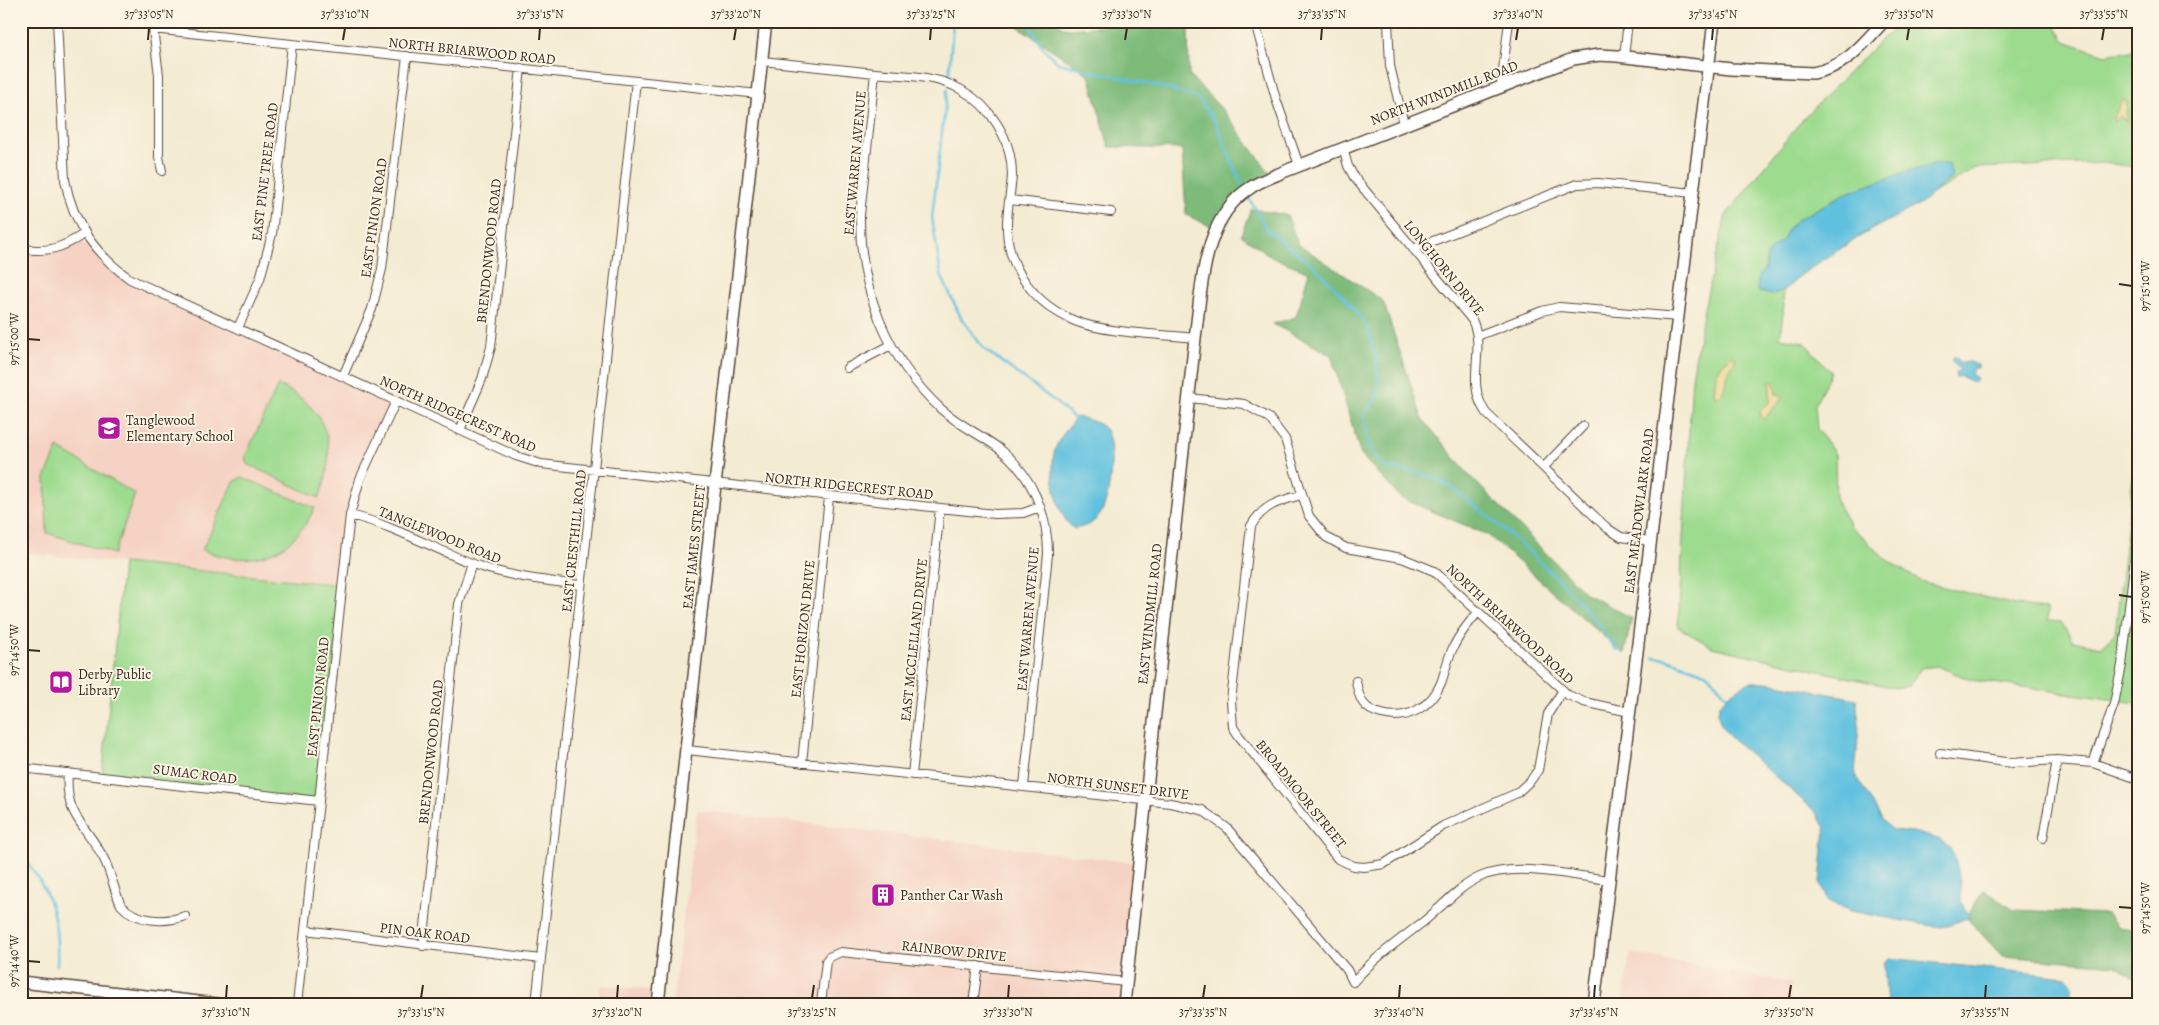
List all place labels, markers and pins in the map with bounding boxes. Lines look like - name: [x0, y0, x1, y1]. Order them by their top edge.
- place label: Tanglewood Elementary School: [126, 411, 234, 446]
- school or university icon: Tanglewood Elementary School: [96, 415, 122, 441]
- place label: Derby Public Library: [78, 665, 151, 700]
- library icon: Derby Public Library: [48, 669, 74, 695]
- building icon: Panther Car Wash: [870, 882, 896, 908]
- place label: Panther Car Wash: [900, 886, 1004, 905]

